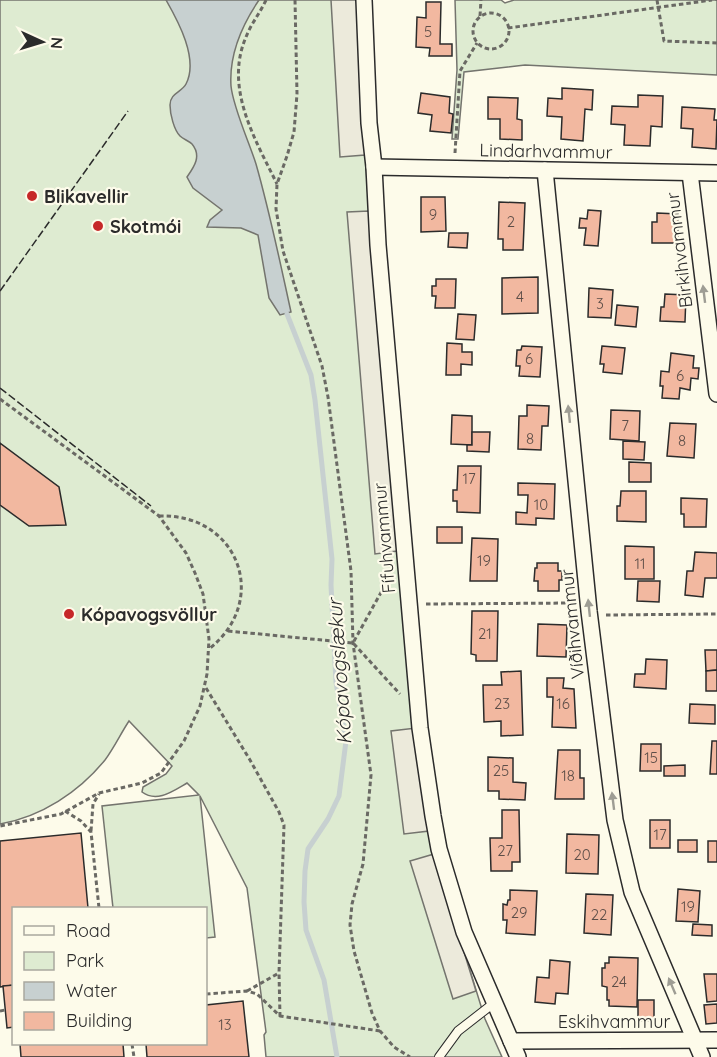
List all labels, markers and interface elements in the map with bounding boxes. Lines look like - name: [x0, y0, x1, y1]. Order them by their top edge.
- north arrow: [12, 12, 72, 72]
- house number: 5: [424, 22, 432, 41]
- text: N: [47, 36, 67, 50]
- street label: Lindarhvammur: [479, 138, 613, 164]
- place label: Blikavellir: [44, 185, 129, 208]
- marker: Blikavellir: [25, 189, 39, 203]
- street label: Birkihvammur: [660, 191, 698, 309]
- house number: 9: [429, 205, 437, 224]
- house number: 2: [507, 212, 515, 231]
- place label: Skotmói: [110, 215, 181, 238]
- marker: Skotmói: [91, 219, 105, 233]
- one-way arrow: [700, 285, 709, 304]
- house number: 4: [516, 287, 524, 306]
- house number: 3: [596, 294, 604, 313]
- house number: 6: [525, 349, 533, 368]
- house number: 6: [676, 366, 684, 385]
- one-way arrow: [564, 404, 574, 423]
- house number: 7: [621, 416, 629, 435]
- house number: 8: [526, 429, 534, 448]
- house number: 8: [678, 431, 686, 450]
- house number: 17: [462, 469, 476, 488]
- street label: Fífuhvammur: [368, 481, 400, 594]
- house number: 10: [534, 495, 548, 514]
- house number: 19: [477, 551, 491, 570]
- house number: 11: [634, 554, 646, 573]
- street label: Víðihvammur: [555, 568, 589, 680]
- water label: Kópavogslækur: [321, 596, 357, 746]
- one-way arrow: [584, 598, 594, 617]
- place label: Kópavogsvöllur: [81, 603, 217, 626]
- marker: Kópavogsvöllur: [62, 607, 76, 621]
- house number: 21: [478, 624, 492, 643]
- house number: 23: [494, 694, 510, 713]
- house number: 16: [556, 694, 570, 713]
- house number: 15: [644, 748, 658, 767]
- house number: 25: [493, 761, 509, 780]
- house number: 18: [561, 766, 575, 785]
- one-way arrow: [608, 791, 617, 810]
- house number: 17: [653, 825, 667, 844]
- house number: 27: [497, 841, 513, 860]
- house number: 20: [573, 845, 591, 864]
- house number: 19: [681, 897, 695, 916]
- house number: 29: [511, 903, 527, 922]
- house number: 22: [591, 905, 607, 924]
- legend: [12, 907, 207, 1045]
- text: Road: [66, 919, 111, 942]
- text: Park: [66, 949, 104, 972]
- house number: 24: [611, 972, 627, 991]
- one-way arrow: [667, 976, 677, 994]
- text: Water: [66, 979, 117, 1002]
- text: Building: [66, 1009, 132, 1032]
- street label: Eskihvammur: [558, 1010, 670, 1033]
- house number: 13: [218, 1015, 232, 1034]

